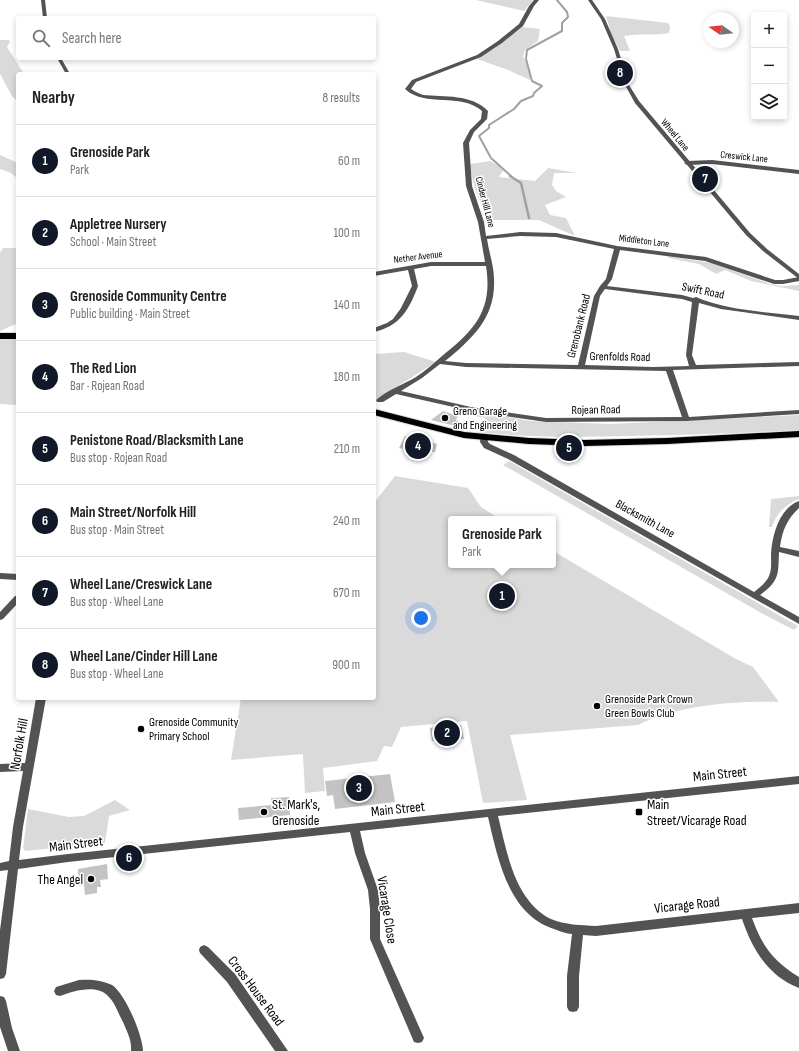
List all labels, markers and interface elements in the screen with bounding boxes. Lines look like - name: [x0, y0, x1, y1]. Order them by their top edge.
- north arrow: [703, 12, 739, 48]
- map controls: [751, 12, 787, 120]
- button: +: [751, 12, 787, 48]
- search box: [16, 16, 376, 60]
- icon: search: [30, 27, 52, 49]
- text: Search here: [62, 29, 122, 48]
- button: −: [751, 48, 787, 84]
- pin: 8: [607, 58, 633, 88]
- button: layers: [751, 84, 787, 120]
- text: Nearby: [32, 88, 75, 108]
- text: 8 results: [322, 90, 360, 106]
- street label: Wheel Lane: [658, 117, 692, 153]
- text: Grenoside Park: [70, 143, 150, 162]
- street label: Creswick Lane: [720, 149, 768, 165]
- text: 1: [42, 153, 48, 169]
- text: 60 m: [338, 153, 360, 169]
- text: Park: [70, 162, 89, 178]
- pin: 7: [692, 164, 718, 194]
- street label: Cinder Hill Lane: [473, 175, 497, 229]
- text: Appletree Nursery: [70, 215, 167, 234]
- text: 2: [42, 225, 48, 241]
- text: 100 m: [333, 225, 360, 241]
- street label: Middleton Lane: [618, 232, 670, 250]
- text: School · Main Street: [70, 234, 156, 250]
- street label: Nether Avenue: [393, 248, 443, 266]
- street label: Swift Road: [680, 279, 726, 303]
- text: Grenoside Community Centre: [70, 287, 227, 306]
- street label: Grenobank Road: [564, 292, 594, 360]
- text: 3: [42, 297, 48, 313]
- text: 140 m: [334, 297, 360, 313]
- text: Public building · Main Street: [70, 306, 190, 322]
- street label: Grenfolds Road: [589, 349, 651, 365]
- text: The Red Lion: [70, 359, 136, 378]
- text: 4: [42, 369, 48, 385]
- text: 180 m: [334, 369, 360, 385]
- text: Bar · Rojean Road: [70, 378, 144, 394]
- street label: Rojean Road: [571, 402, 621, 418]
- place label: Greno Garage and Engineering: [453, 404, 517, 433]
- marker: Greno Garage and Engineering: [440, 413, 450, 423]
- text: Penistone Road/Blacksmith Lane: [70, 431, 244, 450]
- pin: 4: [405, 431, 431, 461]
- pin: 5: [556, 433, 582, 463]
- text: 5: [42, 441, 48, 457]
- text: 210 m: [334, 441, 360, 457]
- text: Bus stop · Rojean Road: [70, 450, 167, 466]
- street label: Blacksmith Lane: [613, 497, 677, 541]
- text: Main Street/Norfolk Hill: [70, 503, 196, 522]
- text: 6: [42, 513, 48, 529]
- text: 240 m: [333, 513, 360, 529]
- popup: [448, 516, 556, 568]
- text: Bus stop · Main Street: [70, 522, 164, 538]
- text: Grenoside Park: [462, 525, 542, 544]
- text: Park: [462, 544, 481, 560]
- text: Wheel Lane/Creswick Lane: [70, 575, 212, 594]
- pin: 1: [489, 581, 515, 611]
- text: 7: [42, 585, 48, 601]
- text: 670 m: [333, 585, 360, 601]
- text: Bus stop · Wheel Lane: [70, 594, 164, 610]
- your location: [411, 608, 431, 628]
- text: Wheel Lane/Cinder Hill Lane: [70, 647, 218, 666]
- text: 8: [42, 657, 48, 673]
- text: 900 m: [332, 657, 360, 673]
- text: Bus stop · Wheel Lane: [70, 666, 164, 682]
- place label: Grenoside Park Crown Green Bowls Club: [605, 692, 693, 721]
- marker: Grenoside Park Crown Green Bowls Club: [592, 701, 602, 711]
- place label: Grenoside Community Primary School: [149, 715, 239, 744]
- street label: Norfolk Hill: [6, 717, 32, 771]
- pin: 2: [434, 718, 460, 748]
- marker: Grenoside Community Primary School: [136, 724, 146, 734]
- street label: Main Street: [692, 763, 748, 785]
- pin: 3: [346, 773, 372, 803]
- place label: St. Mark's, Grenoside: [272, 796, 321, 829]
- place label: Main Street/Vicarage Road: [647, 796, 747, 829]
- street label: Main Street: [370, 798, 426, 820]
- marker: St. Mark's, Grenoside: [259, 807, 269, 817]
- marker: Main Street/Vicarage Road: [634, 807, 644, 817]
- street label: Main Street: [48, 832, 104, 856]
- pin: 6: [116, 843, 142, 873]
- place label: The Angel: [38, 871, 83, 888]
- marker: The Angel: [86, 874, 96, 884]
- street label: Vicarage Close: [373, 875, 401, 945]
- street label: Vicarage Road: [653, 893, 721, 917]
- street label: Cross House Road: [224, 953, 288, 1030]

